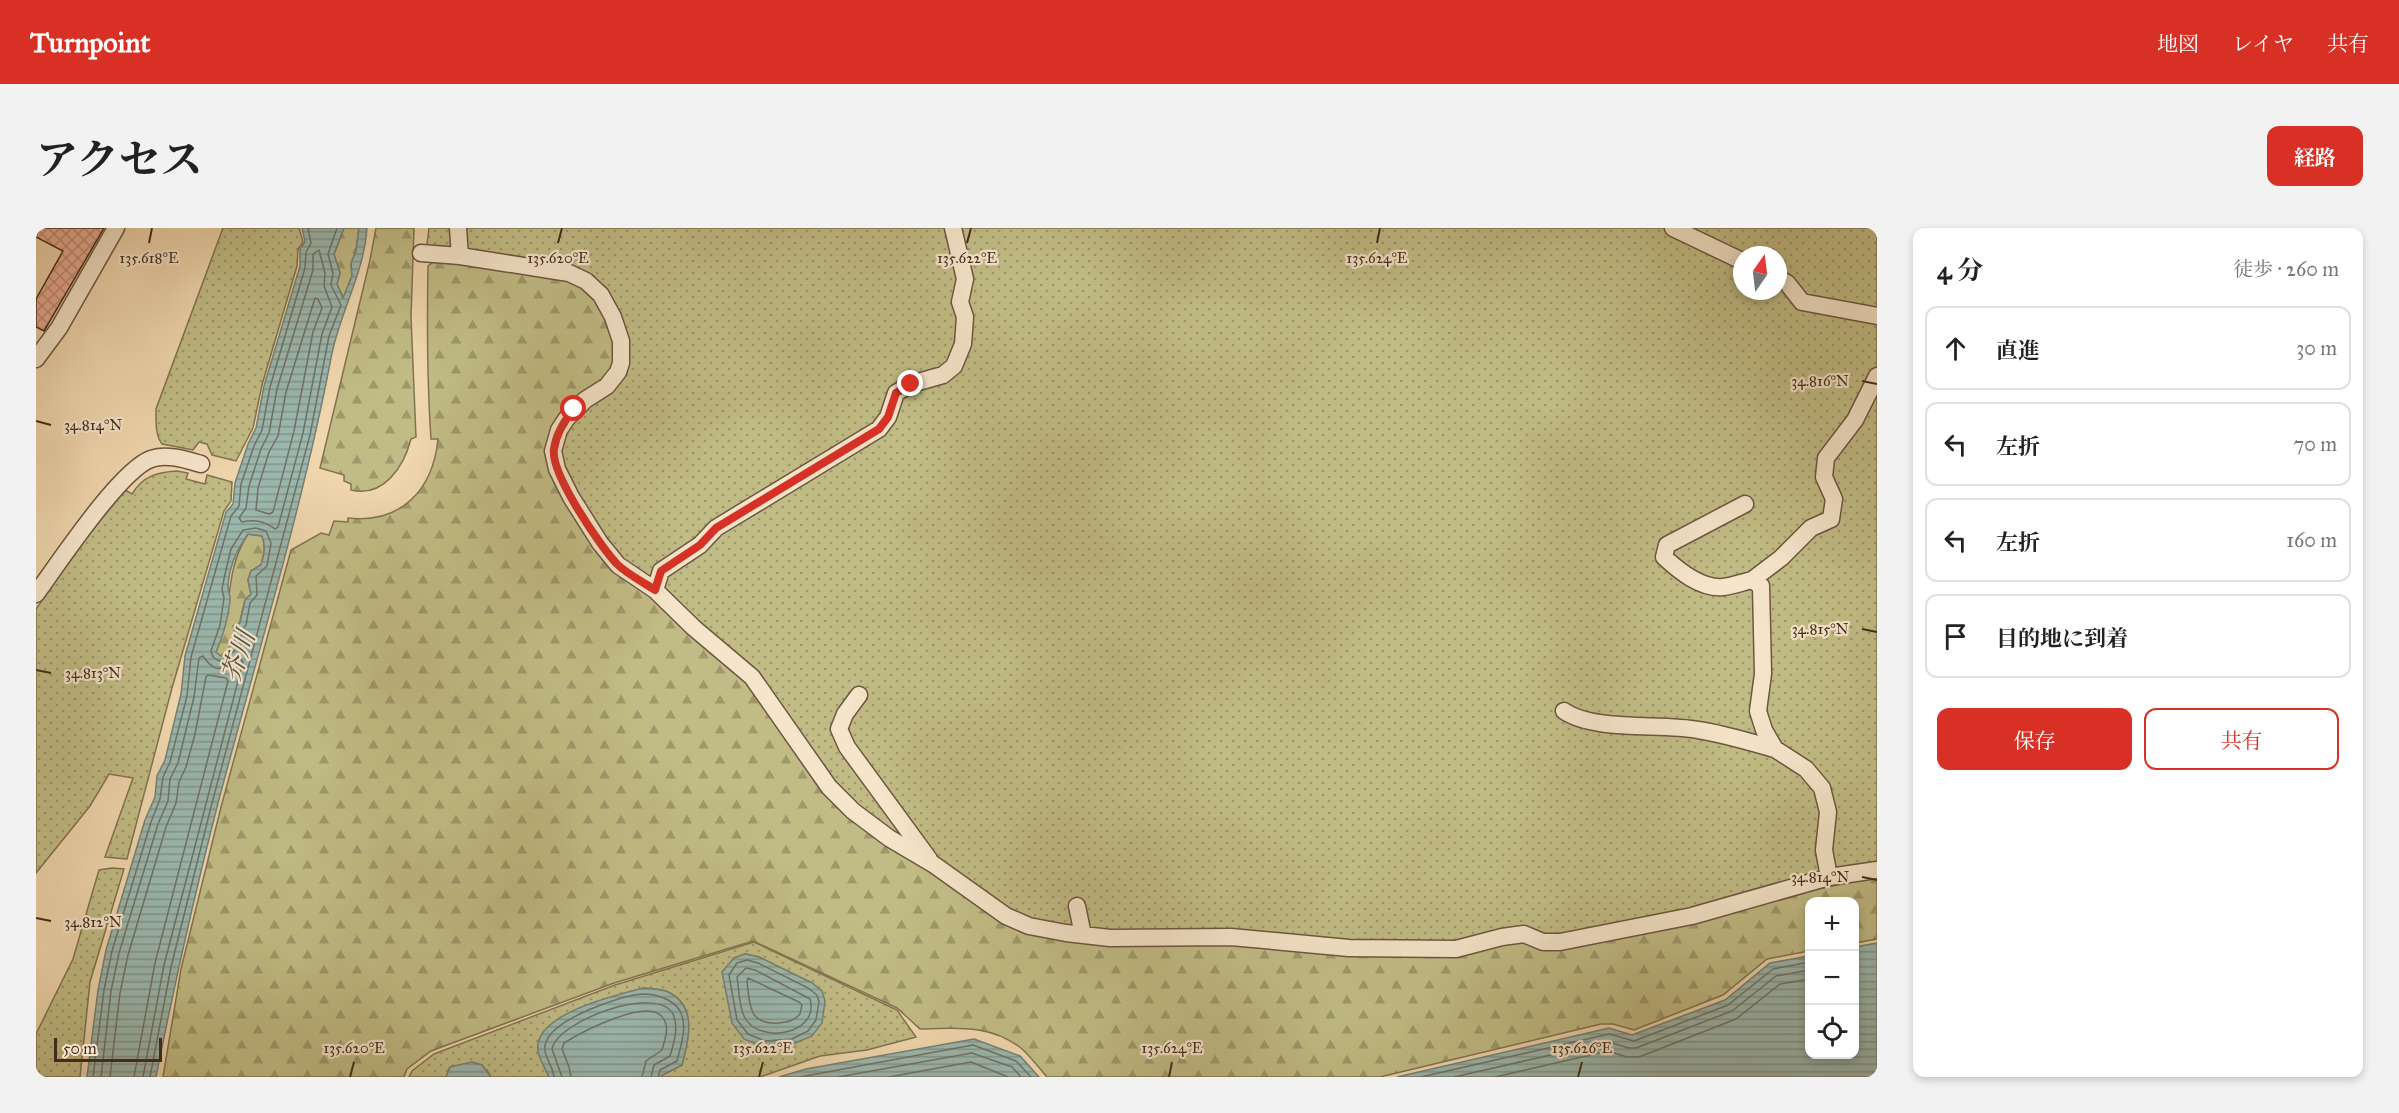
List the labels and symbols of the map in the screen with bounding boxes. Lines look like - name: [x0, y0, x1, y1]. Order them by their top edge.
- north arrow: [1733, 246, 1787, 300]
- text: 135.618°E: [119, 249, 179, 267]
- text: 135.620°E: [527, 249, 589, 267]
- text: 135.622°E: [937, 249, 997, 267]
- text: 135.624°E: [1346, 249, 1408, 267]
- route end: [897, 370, 923, 396]
- text: 34.816°N: [1791, 372, 1849, 390]
- route start: [560, 395, 586, 421]
- text: 34.814°N: [64, 416, 122, 434]
- text: 34.815°N: [1792, 620, 1849, 638]
- water label: 芥川: [214, 623, 263, 686]
- text: 34.813°N: [65, 664, 121, 682]
- text: 34.814°N: [1791, 868, 1849, 886]
- text: 34.812°N: [64, 913, 122, 931]
- scale bar: [54, 1035, 162, 1062]
- text: 135.620°E: [323, 1039, 385, 1057]
- text: 135.622°E: [733, 1039, 793, 1057]
- text: 135.624°E: [1141, 1039, 1203, 1057]
- text: 135.626°E: [1552, 1039, 1613, 1057]

